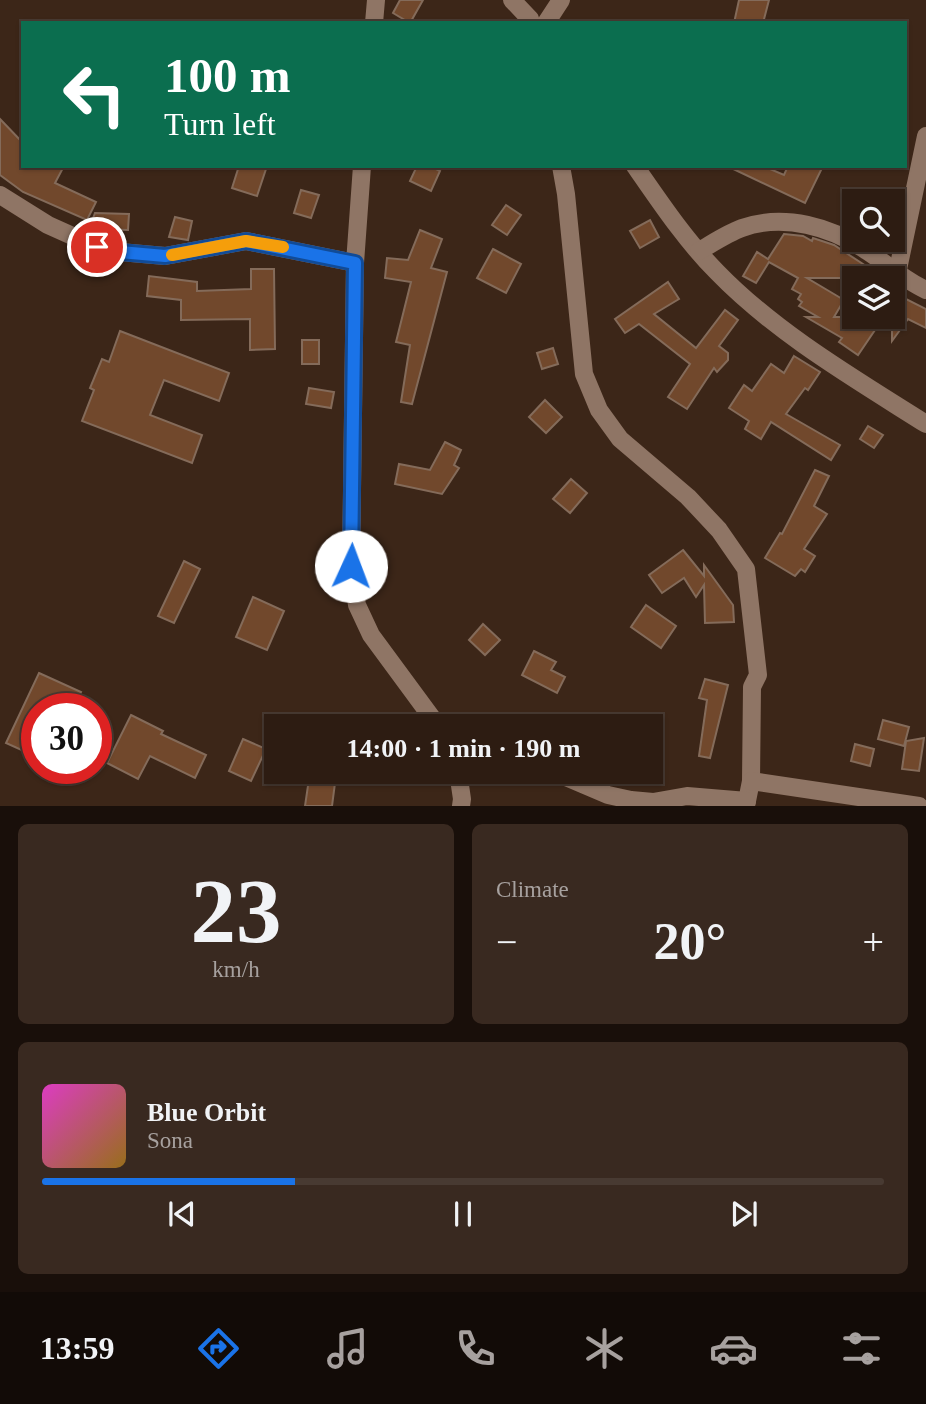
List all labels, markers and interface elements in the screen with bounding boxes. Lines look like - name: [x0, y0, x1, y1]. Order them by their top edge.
- text: 100 m: [164, 48, 291, 103]
- icon: left: [49, 49, 140, 140]
- text: Turn left: [164, 106, 276, 142]
- map controls: [842, 189, 905, 329]
- button: search: [842, 189, 905, 252]
- pin: [67, 217, 127, 277]
- icon: arrive: [78, 228, 116, 266]
- button: layers: [842, 266, 905, 329]
- position arrow: [314, 529, 388, 603]
- speed limit sign: 30: [21, 693, 112, 784]
- text: 14:00 · 1 min · 190 m: [347, 734, 581, 763]
- text: 23: [191, 861, 282, 962]
- text: Climate: [496, 877, 569, 902]
- text: 20°: [654, 913, 726, 970]
- text: −: [496, 921, 517, 963]
- text: +: [863, 921, 884, 963]
- text: km/h: [212, 957, 260, 982]
- text: Blue Orbit: [147, 1098, 266, 1127]
- text: Sona: [147, 1128, 193, 1153]
- icon: previous: [163, 1195, 201, 1233]
- icon: pause: [444, 1195, 482, 1233]
- icon: next: [725, 1195, 763, 1233]
- icon: directions: [194, 1324, 243, 1373]
- icon: music: [323, 1324, 372, 1373]
- icon: phone: [451, 1324, 500, 1373]
- icon: climate: [580, 1324, 629, 1373]
- icon: car: [709, 1324, 758, 1373]
- icon: filters: [837, 1324, 886, 1373]
- text: 13:59: [40, 1330, 114, 1366]

